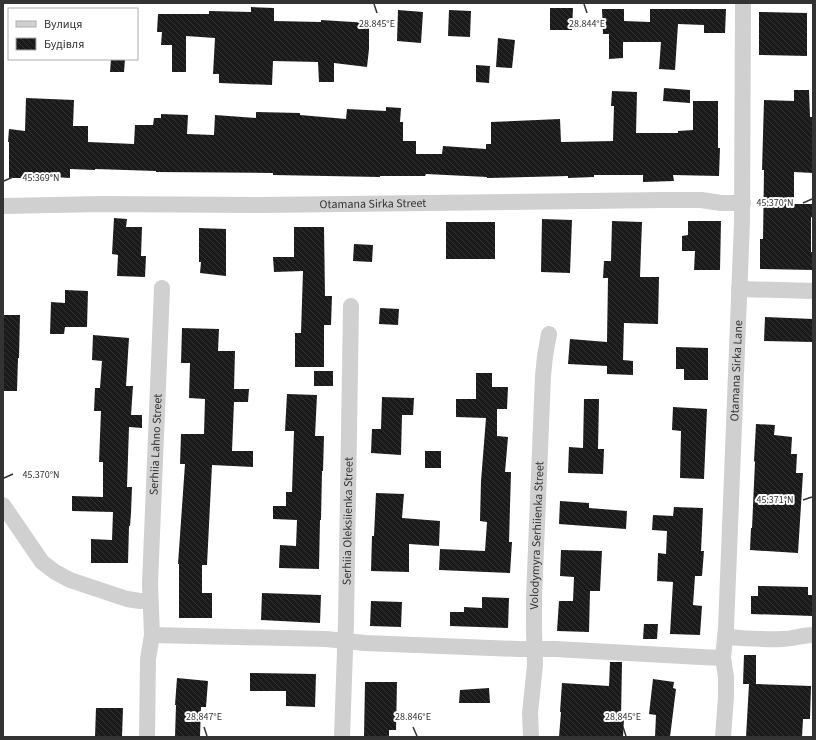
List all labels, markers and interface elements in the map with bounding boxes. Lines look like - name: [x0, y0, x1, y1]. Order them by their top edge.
- legend: [8, 8, 138, 60]
- text: Вулиця: [44, 16, 82, 33]
- text: 28.845°E: [359, 17, 395, 31]
- text: 28.844°E: [569, 17, 605, 31]
- text: Будівля: [44, 36, 84, 53]
- text: 45.369°N: [22, 171, 60, 185]
- street label: Otamana Sirka Street: [319, 194, 426, 213]
- text: 45.370°N: [756, 196, 794, 210]
- street label: Otamana Sirka Lane: [726, 320, 747, 422]
- street label: Serhiia Lahno Street: [145, 393, 166, 496]
- street label: Serhiia Oleksiienka Street: [338, 457, 357, 585]
- street label: Volodymyra Serhiienka Street: [526, 461, 548, 609]
- text: 45.370°N: [22, 468, 60, 482]
- text: 45.371°N: [756, 493, 794, 507]
- text: 28.847°E: [186, 710, 222, 724]
- text: 28.846°E: [395, 710, 431, 724]
- text: 28.845°E: [605, 710, 641, 724]

